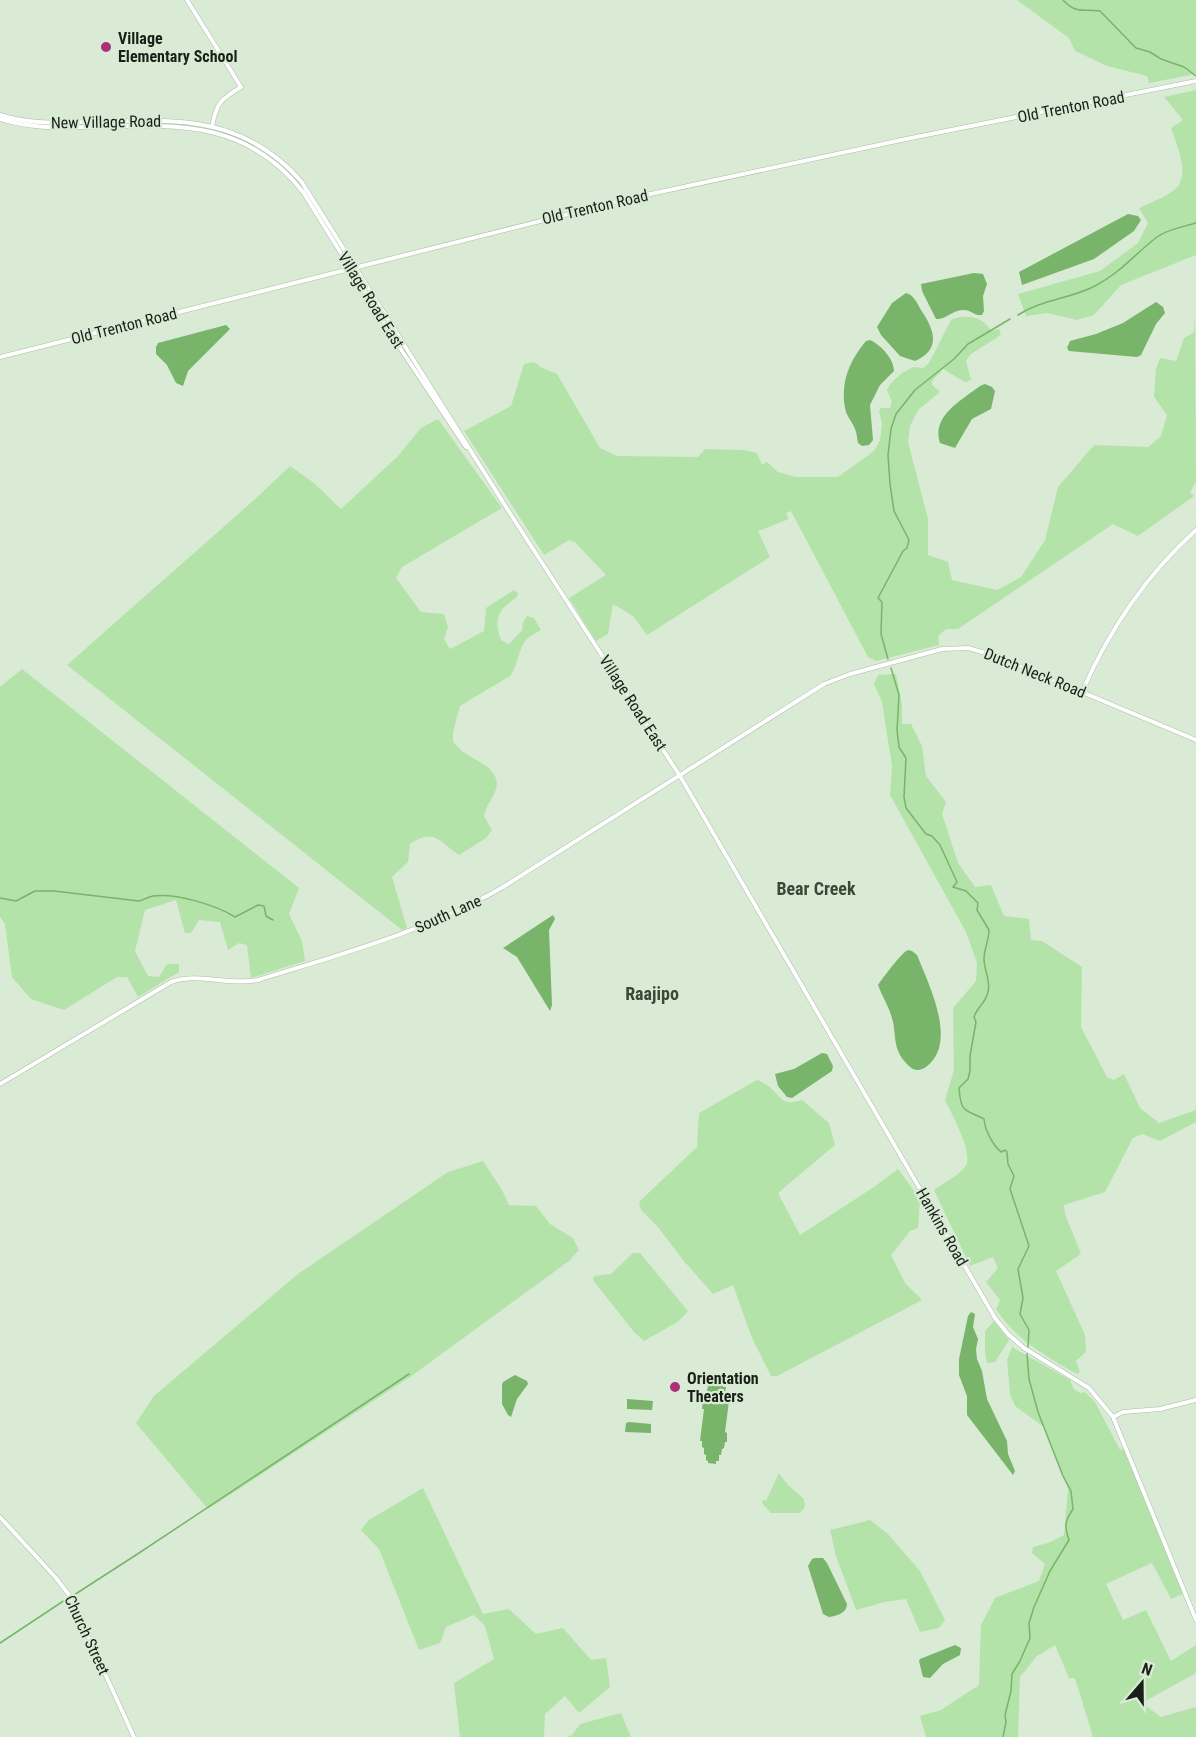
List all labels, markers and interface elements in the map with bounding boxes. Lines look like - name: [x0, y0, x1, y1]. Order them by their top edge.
- place label: Village Elementary School: [118, 29, 237, 66]
- marker: Village Elementary School: [99, 40, 113, 54]
- street label: Old Trenton Road: [1016, 87, 1126, 127]
- street label: New Village Road: [51, 112, 161, 132]
- street label: Old Trenton Road: [540, 186, 650, 228]
- street label: Village Road East: [334, 248, 408, 352]
- street label: Old Trenton Road: [69, 304, 179, 348]
- street label: Dutch Neck Road: [981, 644, 1089, 702]
- street label: Village Road East: [595, 652, 671, 755]
- district label: Bear Creek: [776, 878, 856, 899]
- street label: South Lane: [412, 891, 484, 937]
- district label: Raajipo: [625, 983, 679, 1004]
- street label: Hankins Road: [912, 1185, 972, 1269]
- place label: Orientation Theaters: [687, 1369, 759, 1406]
- marker: Orientation Theaters: [668, 1380, 682, 1394]
- street label: Church Street: [60, 1592, 114, 1678]
- north arrow: [1112, 1653, 1172, 1713]
- text: N: [1139, 1659, 1155, 1680]

